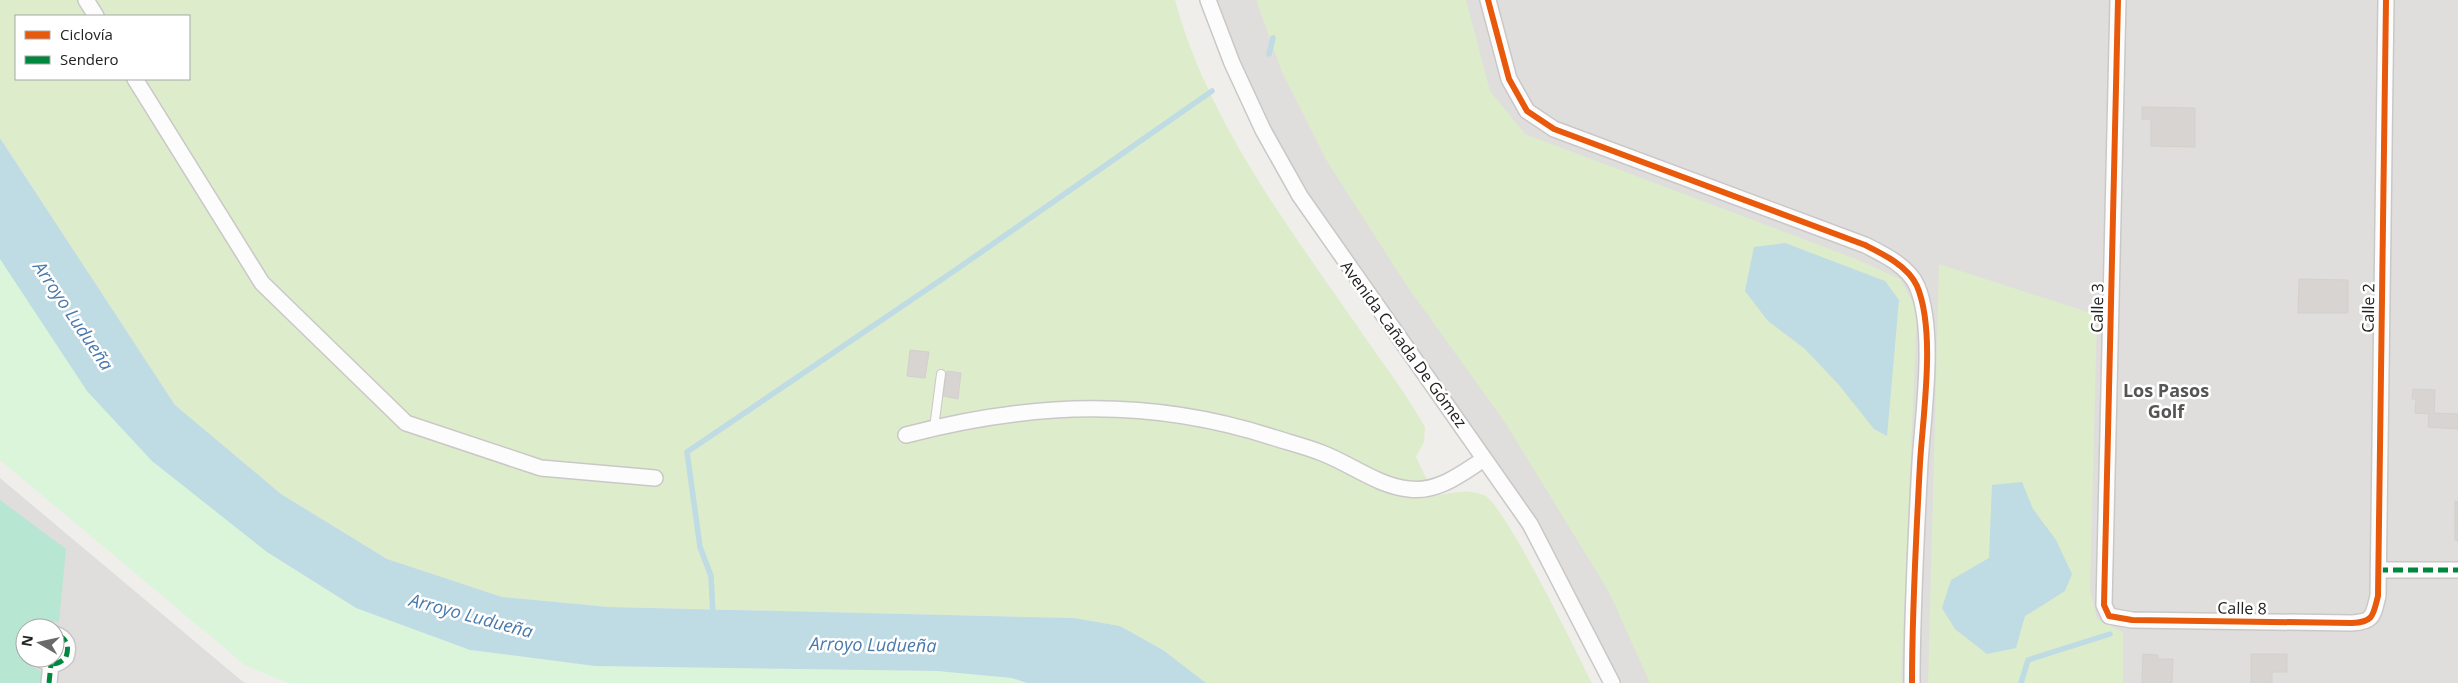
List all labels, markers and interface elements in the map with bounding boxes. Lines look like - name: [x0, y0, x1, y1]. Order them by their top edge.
- legend: [15, 15, 190, 80]
- text: Ciclovía: [60, 24, 113, 44]
- text: Sendero: [60, 49, 119, 69]
- water label: Arroyo Ludueña: [27, 254, 119, 375]
- street label: Avenida Cañada De Gómez: [1336, 256, 1472, 432]
- street label: Calle 3: [2086, 283, 2108, 333]
- street label: Calle 2: [2357, 283, 2379, 333]
- district label: Los Pasos Golf: [2123, 378, 2209, 423]
- water label: Arroyo Ludueña: [405, 587, 536, 643]
- street label: Calle 8: [2217, 597, 2267, 619]
- north arrow: [15, 618, 65, 668]
- water label: Arroyo Ludueña: [807, 631, 937, 657]
- text: N: [16, 634, 37, 648]

